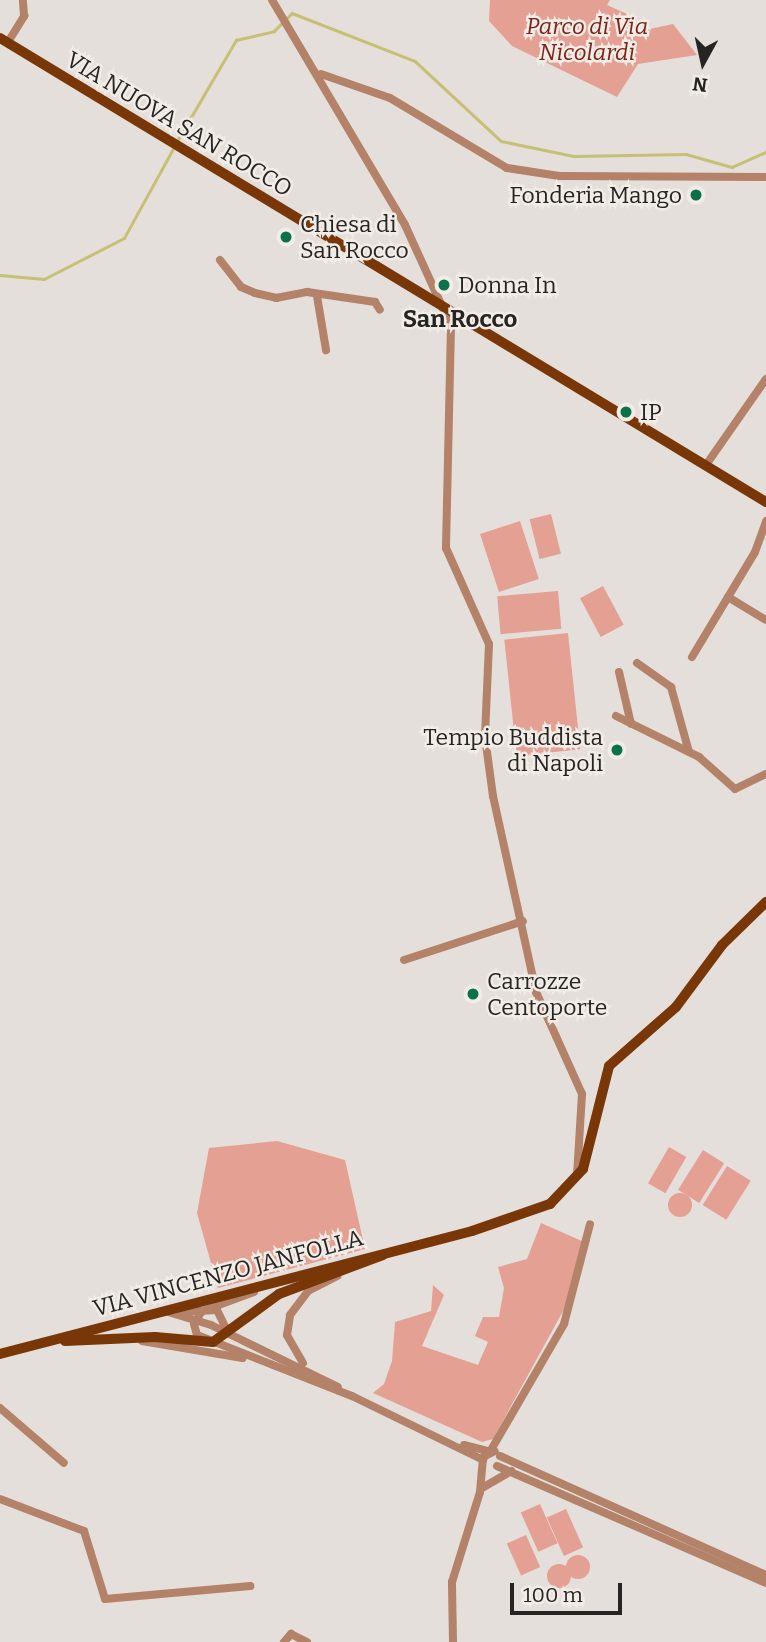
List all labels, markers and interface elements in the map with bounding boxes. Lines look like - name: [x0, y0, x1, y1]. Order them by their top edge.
- park label: Parco di Via Nicolardi: [526, 12, 648, 66]
- north arrow: [668, 28, 738, 98]
- street label: VIA NUOVA SAN ROCCO: [61, 46, 297, 202]
- text: N: [691, 72, 709, 97]
- place label: Fonderia Mango: [510, 181, 682, 209]
- marker: Fonderia Mango: [688, 187, 704, 203]
- place label: Chiesa di San Rocco: [300, 210, 409, 264]
- marker: Chiesa di San Rocco: [278, 229, 294, 245]
- place label: Donna In: [458, 271, 557, 299]
- marker: Donna In: [436, 277, 452, 293]
- district label: San Rocco: [403, 306, 517, 334]
- place label: IP: [640, 398, 662, 426]
- marker: IP: [618, 404, 634, 420]
- place label: Tempio Buddista di Napoli: [423, 723, 603, 777]
- marker: Tempio Buddista di Napoli: [609, 742, 625, 758]
- place label: Carrozze Centoporte: [487, 967, 607, 1021]
- marker: Carrozze Centoporte: [465, 986, 481, 1002]
- street label: VIA VINCENZO JANFOLLA: [90, 1224, 366, 1322]
- scale bar: [514, 1568, 626, 1612]
- text: 100 m: [523, 1582, 583, 1608]

